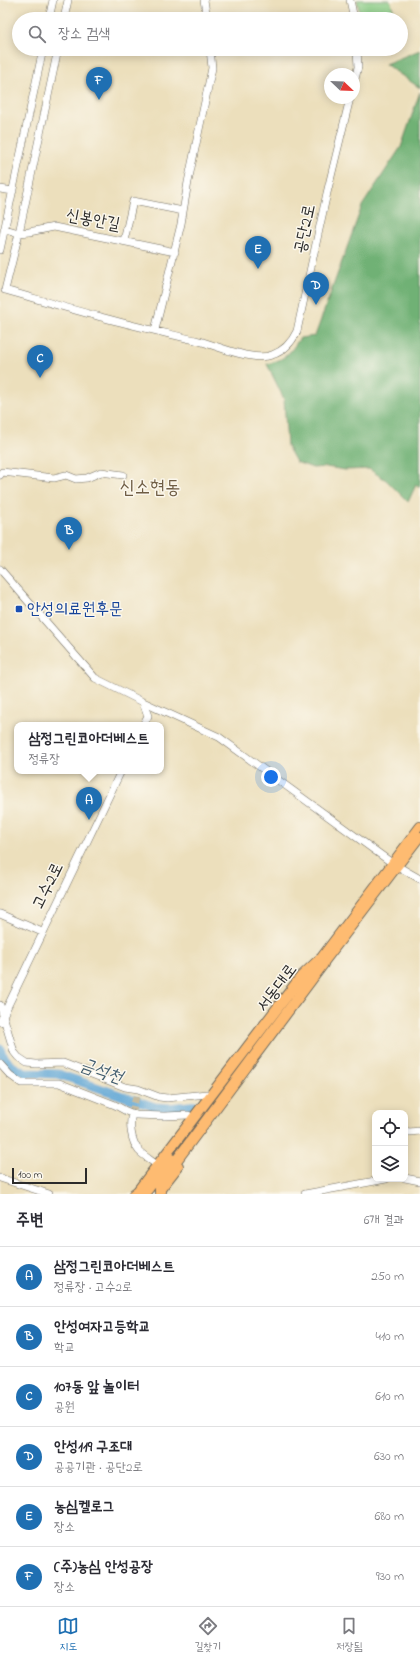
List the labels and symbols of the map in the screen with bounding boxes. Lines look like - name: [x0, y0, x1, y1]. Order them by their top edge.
- pin: F: [86, 67, 112, 100]
- north arrow: [324, 68, 360, 104]
- street label: 공단2로: [288, 202, 322, 256]
- street label: 신봉안길: [64, 203, 123, 238]
- pin: E: [245, 236, 271, 269]
- pin: D: [303, 272, 329, 305]
- pin: C: [27, 345, 53, 378]
- district label: 신소현동: [119, 475, 181, 502]
- pin: B: [56, 517, 82, 550]
- place label: 안성의료원후문: [27, 597, 123, 622]
- marker: 안성의료원후문: [14, 604, 24, 614]
- your location: [261, 767, 281, 787]
- pin: A: [76, 787, 102, 820]
- street label: 고수2로: [26, 858, 70, 914]
- street label: 서동대로: [251, 959, 303, 1017]
- water label: 금석천: [76, 1053, 127, 1092]
- scale bar: [12, 1166, 87, 1185]

